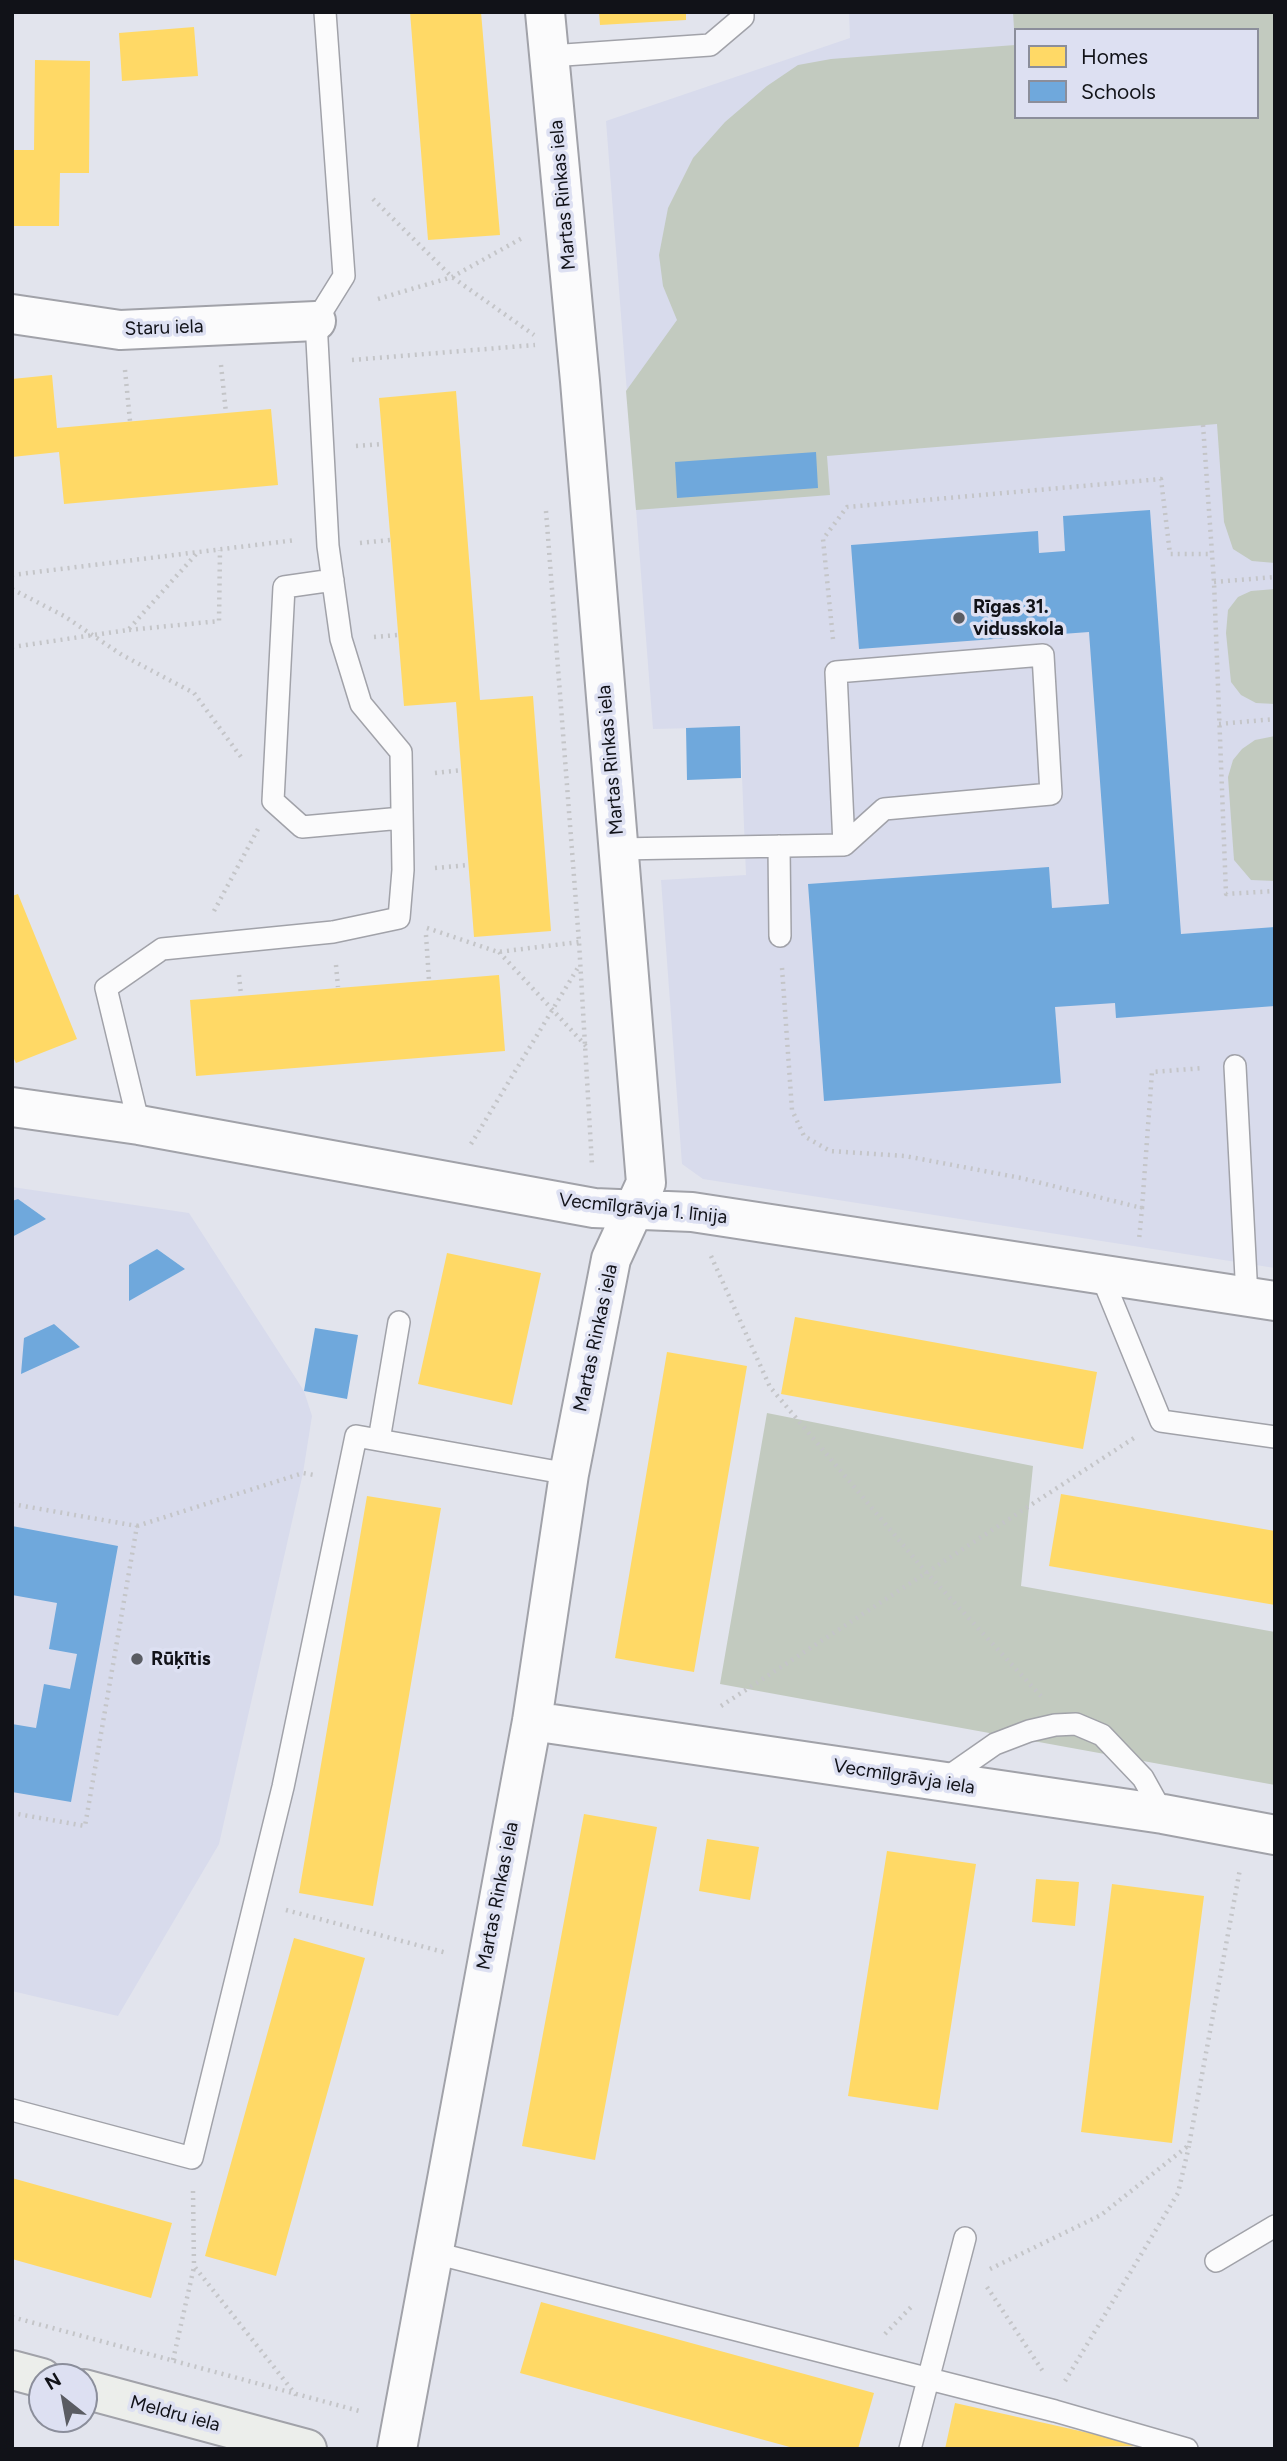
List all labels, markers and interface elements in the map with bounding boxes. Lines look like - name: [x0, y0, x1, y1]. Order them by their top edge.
- legend: [1014, 28, 1259, 119]
- text: Homes: [1081, 44, 1148, 69]
- text: Schools: [1081, 79, 1156, 104]
- street label: Martas Rinkas iela: [545, 119, 581, 271]
- street label: Staru iela: [124, 315, 204, 341]
- place label: Rīgas 31. vidusskola: [973, 596, 1064, 640]
- marker: Rīgas 31. vidusskola: [951, 610, 967, 626]
- street label: Martas Rinkas iela: [593, 684, 629, 836]
- street label: Vecmīlgrāvja 1. līnija: [558, 1189, 728, 1229]
- street label: Martas Rinkas iela: [569, 1262, 623, 1414]
- place label: Rūķītis: [151, 1648, 211, 1670]
- marker: Rūķītis: [129, 1651, 145, 1667]
- street label: Vecmīlgrāvja iela: [832, 1755, 976, 1799]
- street label: Martas Rinkas iela: [472, 1820, 524, 1972]
- north arrow: [28, 2363, 98, 2433]
- text: N: [41, 2368, 65, 2395]
- street label: Meldru iela: [128, 2391, 222, 2437]

